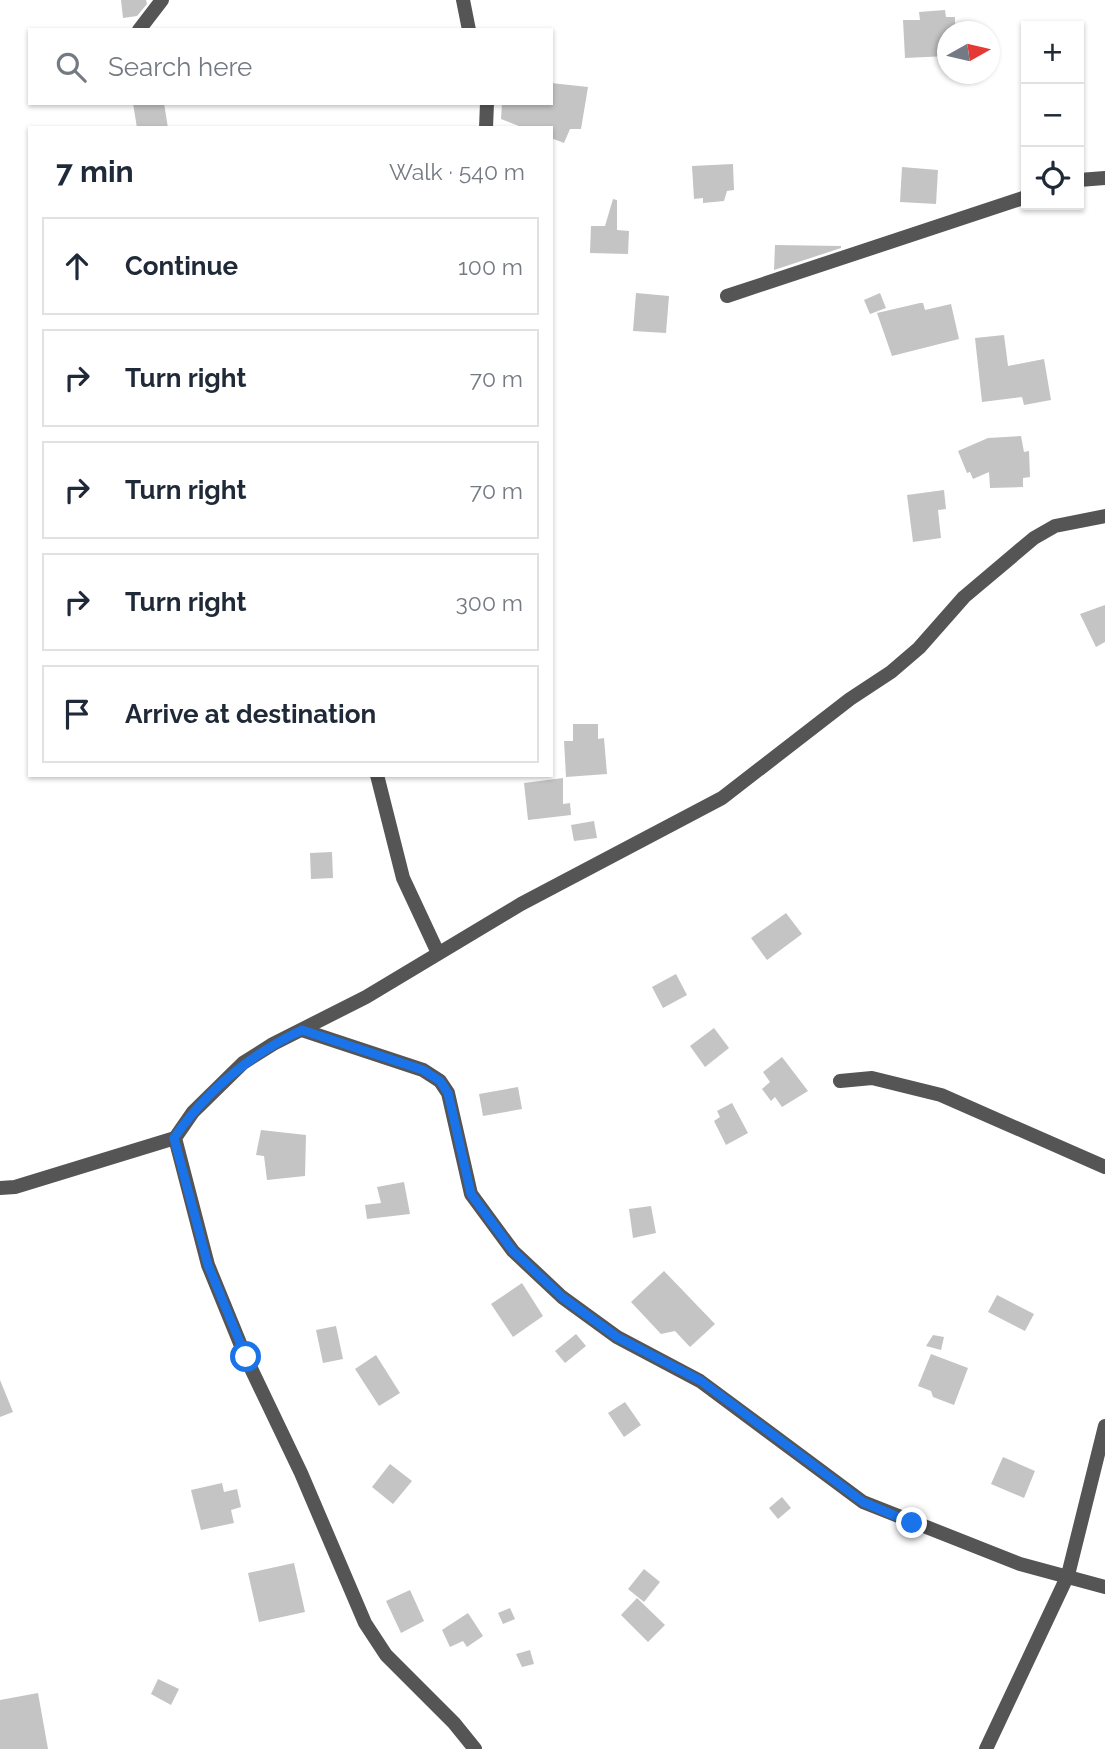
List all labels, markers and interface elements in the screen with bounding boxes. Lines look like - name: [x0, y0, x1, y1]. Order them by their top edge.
- north arrow: [937, 21, 1000, 84]
- map controls: [1021, 21, 1084, 210]
- button: +: [1021, 21, 1084, 84]
- search box: [28, 28, 553, 105]
- icon: search: [52, 48, 90, 86]
- text: Search here: [108, 52, 252, 82]
- button: −: [1021, 84, 1084, 147]
- button: locate: [1021, 147, 1084, 210]
- text: 7 min: [56, 154, 134, 189]
- text: Walk · 540 m: [389, 158, 525, 185]
- icon: ahead: [58, 247, 96, 285]
- text: Continue: [125, 251, 238, 281]
- text: 100 m: [458, 253, 523, 280]
- icon: right: [58, 359, 96, 397]
- text: Turn right: [125, 363, 246, 393]
- text: 70 m: [470, 365, 523, 392]
- icon: right: [58, 471, 96, 509]
- text: Turn right: [125, 475, 246, 505]
- text: 70 m: [470, 477, 523, 504]
- icon: right: [58, 583, 96, 621]
- text: Turn right: [125, 587, 246, 617]
- text: 300 m: [456, 589, 523, 616]
- icon: arrive: [58, 695, 96, 733]
- text: Arrive at destination: [125, 699, 376, 729]
- route start: [230, 1341, 261, 1372]
- route end: [896, 1507, 927, 1538]

